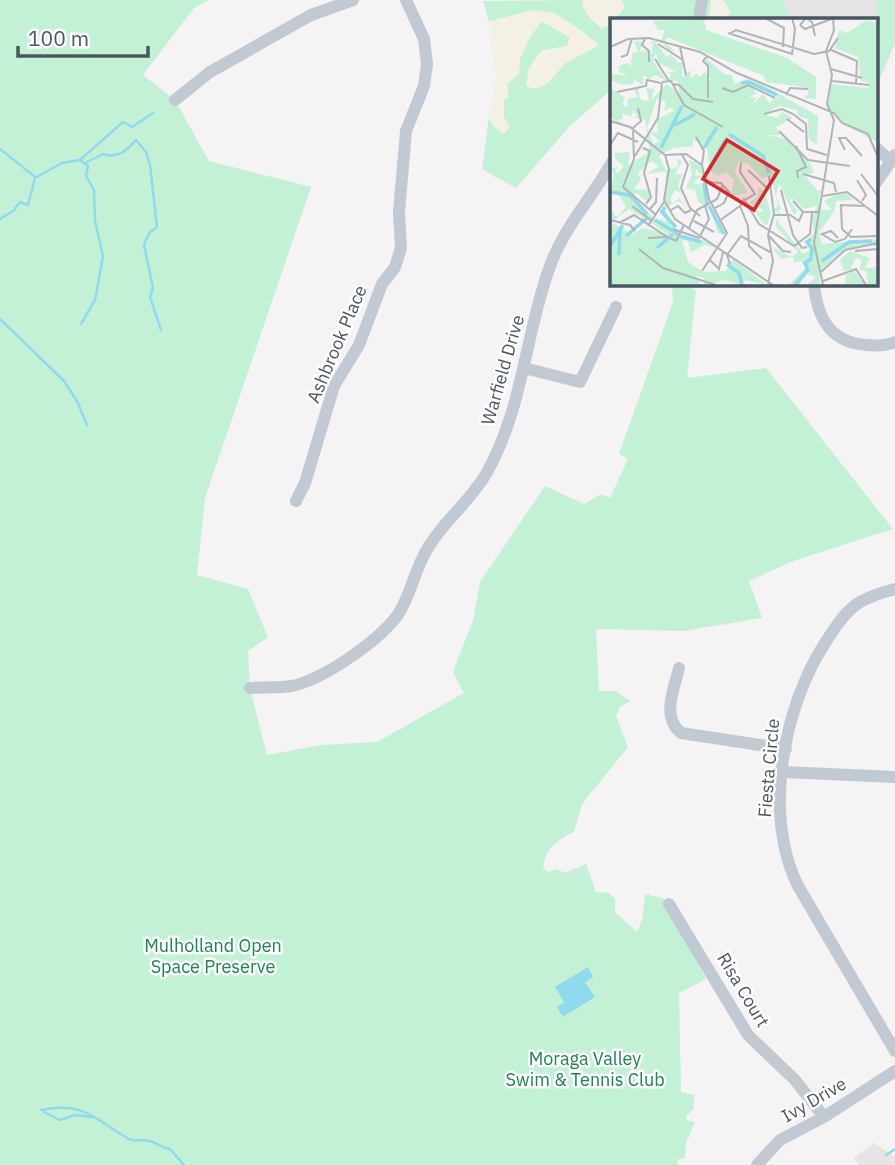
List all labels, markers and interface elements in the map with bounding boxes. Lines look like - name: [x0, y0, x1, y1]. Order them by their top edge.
- scale bar: [18, 14, 147, 58]
- inset map: [610, 18, 878, 285]
- text: 100 m: [28, 24, 89, 52]
- street label: Ashbrook Place: [301, 281, 372, 406]
- street label: Warfield Drive: [476, 312, 529, 428]
- street label: Fiesta Circle: [753, 717, 784, 818]
- park label: Mulholland Open Space Preserve: [144, 934, 282, 978]
- street label: Risa Court: [712, 948, 775, 1031]
- park label: Moraga Valley Swim & Tennis Club: [505, 1047, 665, 1091]
- street label: Ivy Drive: [777, 1072, 850, 1127]

